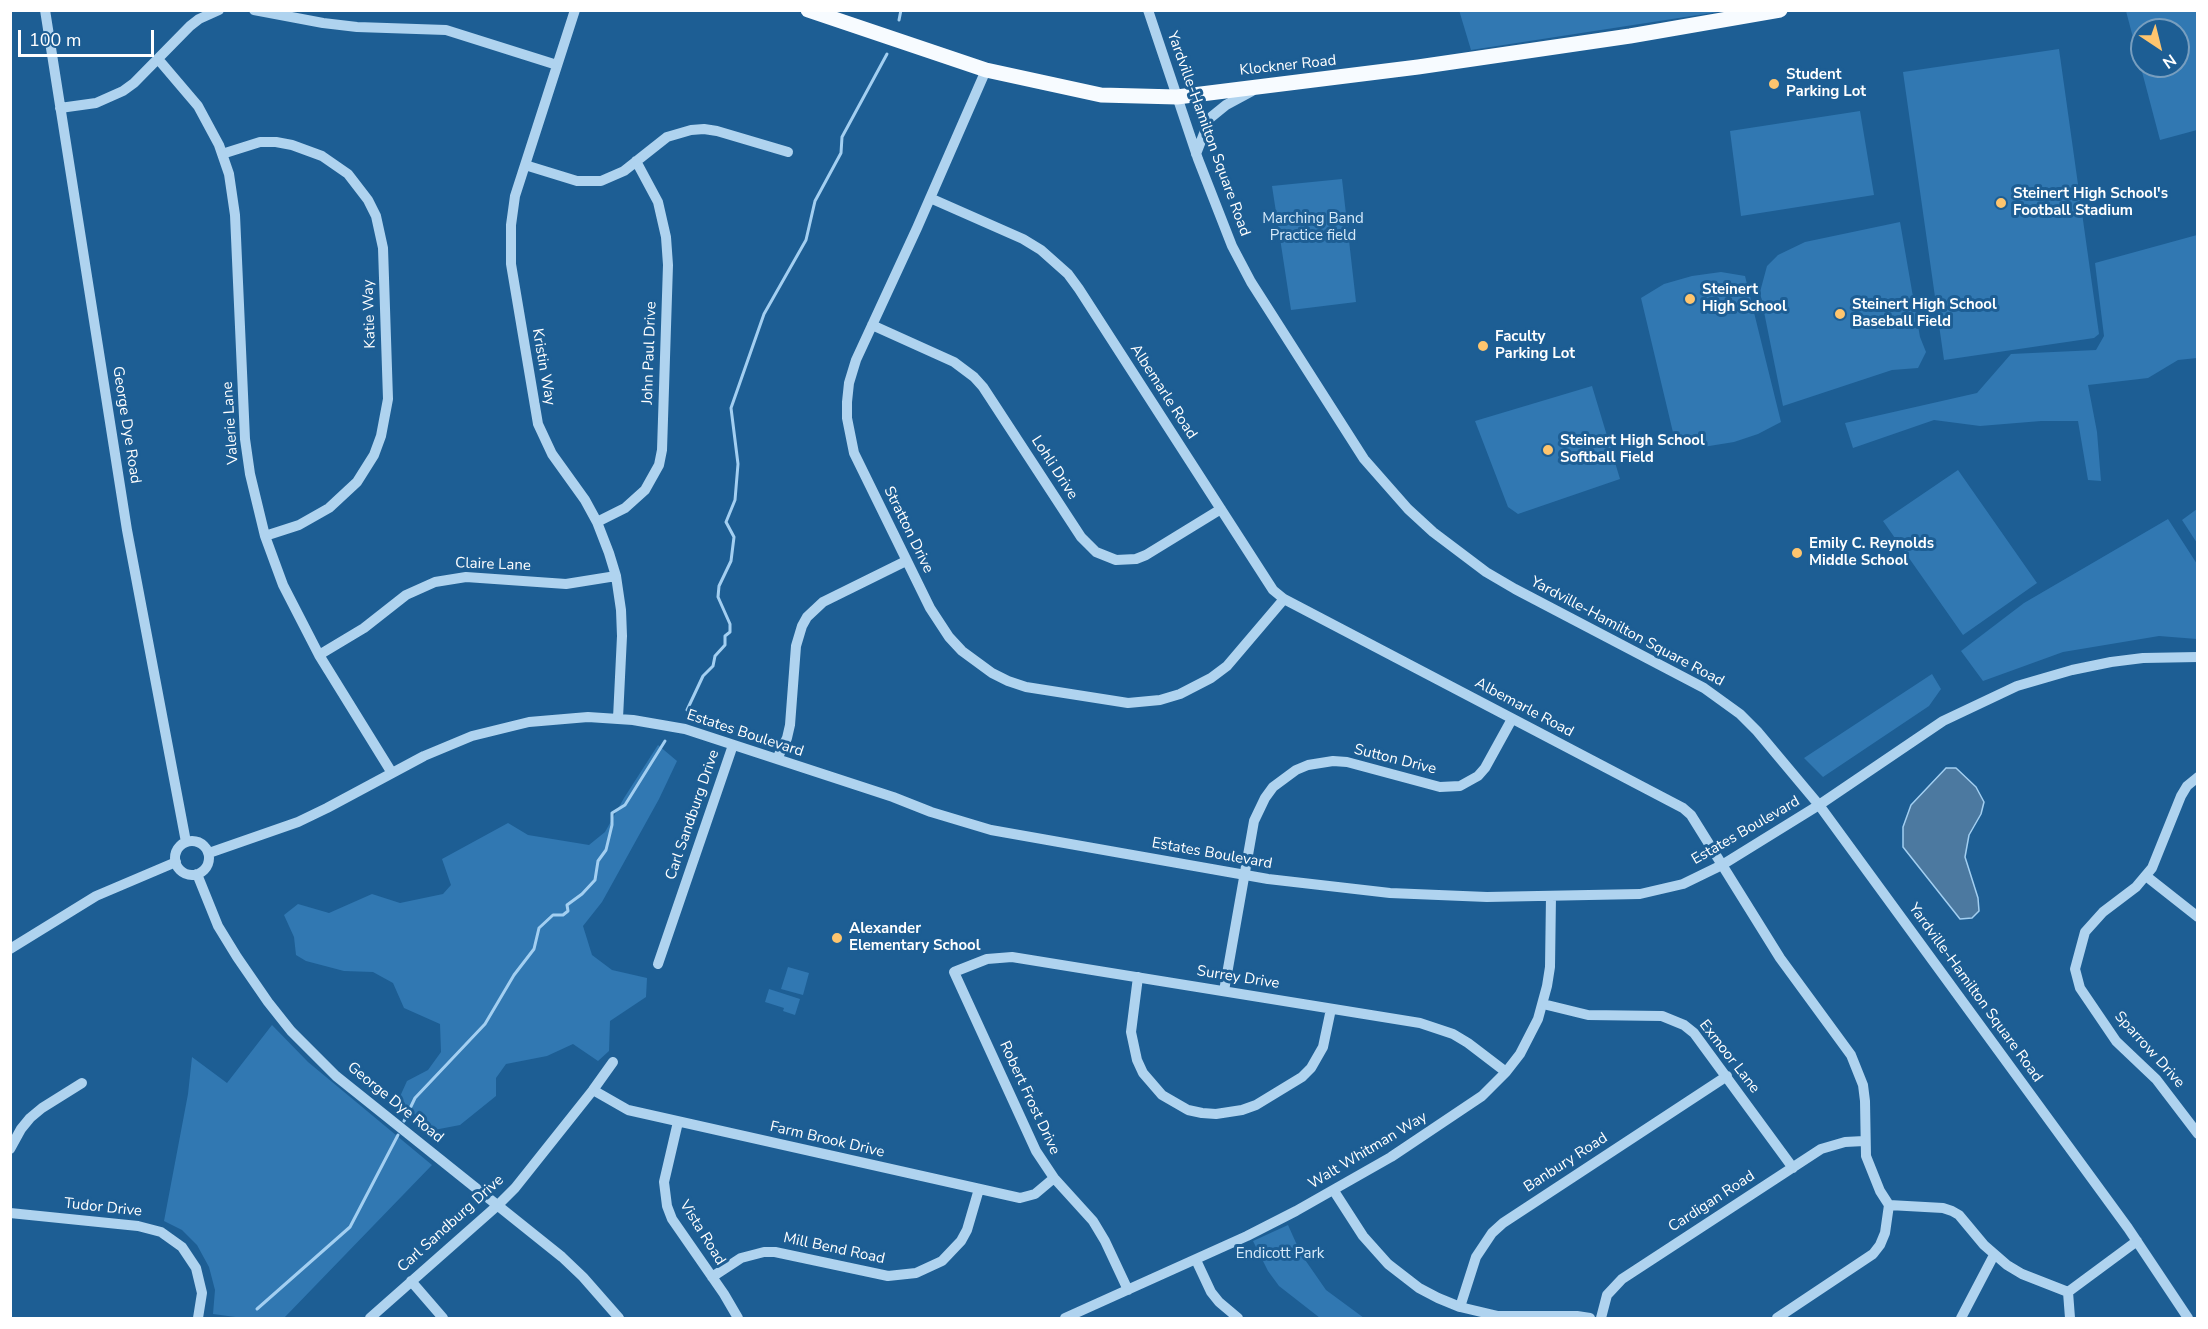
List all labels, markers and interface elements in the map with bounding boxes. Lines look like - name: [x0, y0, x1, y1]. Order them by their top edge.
- scale bar: [21, 18, 158, 56]
- north arrow: [2130, 18, 2190, 78]
- text: 100 m: [29, 28, 81, 52]
- street label: Yardville-Hamilton Square Road: [1163, 29, 1253, 239]
- text: N: [2158, 49, 2180, 74]
- street label: Klockner Road: [1239, 52, 1337, 80]
- place label: Student Parking Lot: [1786, 66, 1866, 101]
- marker: Student Parking Lot: [1767, 77, 1781, 91]
- place label: Steinert High School's Football Stadium: [2013, 185, 2168, 220]
- marker: Steinert High School's Football Stadium: [1994, 196, 2008, 210]
- park label: Marching Band Practice field: [1262, 210, 1364, 245]
- street label: Katie Way: [360, 279, 380, 349]
- place label: Steinert High School: [1702, 281, 1787, 316]
- marker: Steinert High School: [1683, 292, 1697, 306]
- place label: Steinert High School Baseball Field: [1852, 296, 1997, 331]
- street label: John Paul Drive: [639, 301, 661, 405]
- marker: Steinert High School Baseball Field: [1833, 307, 1847, 321]
- street label: Kristin Way: [527, 327, 559, 407]
- place label: Faculty Parking Lot: [1495, 328, 1575, 363]
- marker: Faculty Parking Lot: [1476, 339, 1490, 353]
- street label: Albemarle Road: [1126, 341, 1200, 443]
- street label: George Dye Road: [108, 365, 144, 485]
- street label: Valerie Lane: [219, 381, 243, 465]
- place label: Steinert High School Softball Field: [1560, 432, 1705, 467]
- street label: Lohli Drive: [1027, 433, 1081, 503]
- marker: Steinert High School Softball Field: [1541, 443, 1555, 457]
- street label: Stratton Drive: [879, 484, 937, 576]
- place label: Emily C. Reynolds Middle School: [1809, 535, 1934, 570]
- marker: Emily C. Reynolds Middle School: [1790, 546, 1804, 560]
- street label: Claire Lane: [455, 555, 531, 575]
- street label: Yardville-Hamilton Square Road: [1527, 573, 1727, 691]
- street label: Albemarle Road: [1471, 674, 1577, 742]
- street label: Estates Boulevard: [684, 707, 806, 761]
- street label: Sutton Drive: [1352, 741, 1438, 779]
- street label: Carl Sandburg Drive: [662, 748, 724, 882]
- street label: Estates Boulevard: [1689, 793, 1803, 869]
- street label: Estates Boulevard: [1150, 835, 1274, 873]
- street label: Yardville-Hamilton Square Road: [1904, 900, 2046, 1086]
- place label: Alexander Elementary School: [849, 920, 980, 955]
- marker: Alexander Elementary School: [830, 931, 844, 945]
- street label: Surrey Drive: [1195, 963, 1281, 993]
- street label: Sparrow Drive: [2110, 1008, 2188, 1092]
- street label: Exmoor Lane: [1695, 1017, 1763, 1097]
- street label: Robert Frost Drive: [995, 1038, 1063, 1158]
- street label: George Dye Road: [343, 1059, 447, 1147]
- street label: Walt Whitman Way: [1305, 1108, 1431, 1194]
- street label: Farm Brook Drive: [768, 1118, 886, 1162]
- street label: Banbury Road: [1521, 1129, 1611, 1197]
- street label: Cardigan Road: [1665, 1167, 1759, 1237]
- street label: Carl Sandburg Drive: [394, 1172, 508, 1276]
- street label: Tudor Drive: [63, 1195, 143, 1221]
- street label: Vista Road: [675, 1197, 729, 1269]
- street label: Mill Bend Road: [782, 1229, 886, 1269]
- park label: Endicott Park: [1236, 1245, 1324, 1263]

